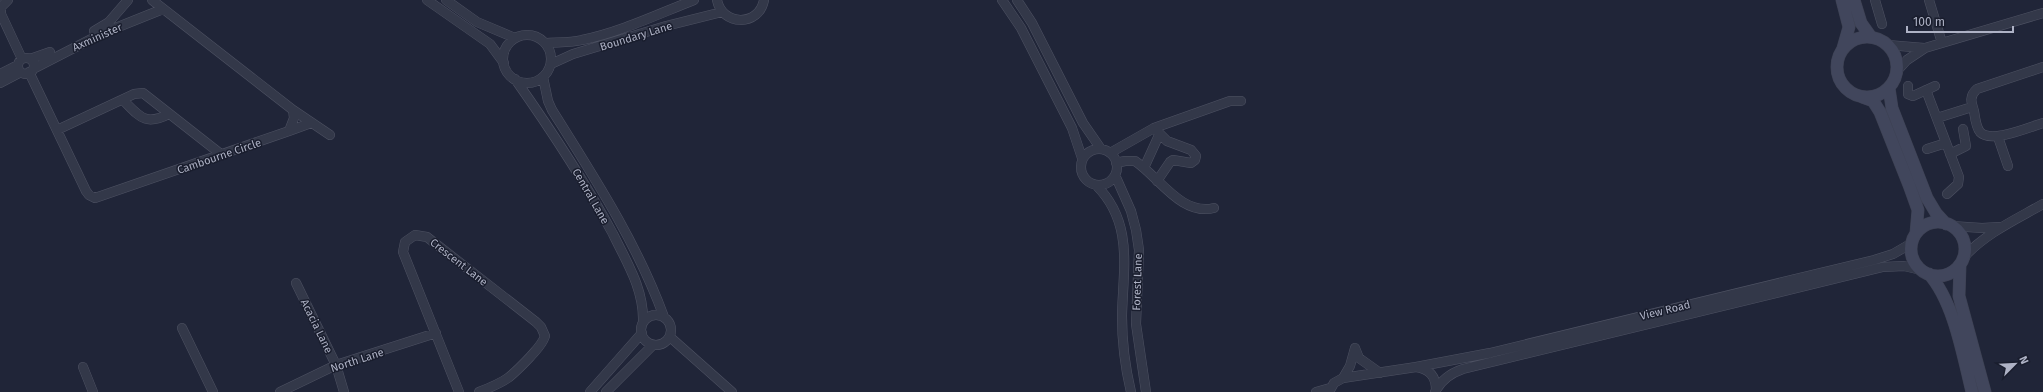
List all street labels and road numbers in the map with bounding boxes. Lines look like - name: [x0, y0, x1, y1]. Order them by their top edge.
- street label: Boundary Lane: [598, 19, 674, 54]
- street label: Axminister: [70, 20, 125, 54]
- street label: Cambourne Circle: [175, 136, 263, 177]
- street label: Central Lane: [569, 166, 612, 226]
- street label: Crescent Lane: [427, 236, 490, 289]
- street label: Forest Lane: [1130, 253, 1145, 311]
- street label: Acacia Lane: [298, 297, 335, 355]
- street label: View Road: [1639, 298, 1692, 323]
- street label: North Lane: [329, 346, 385, 375]

